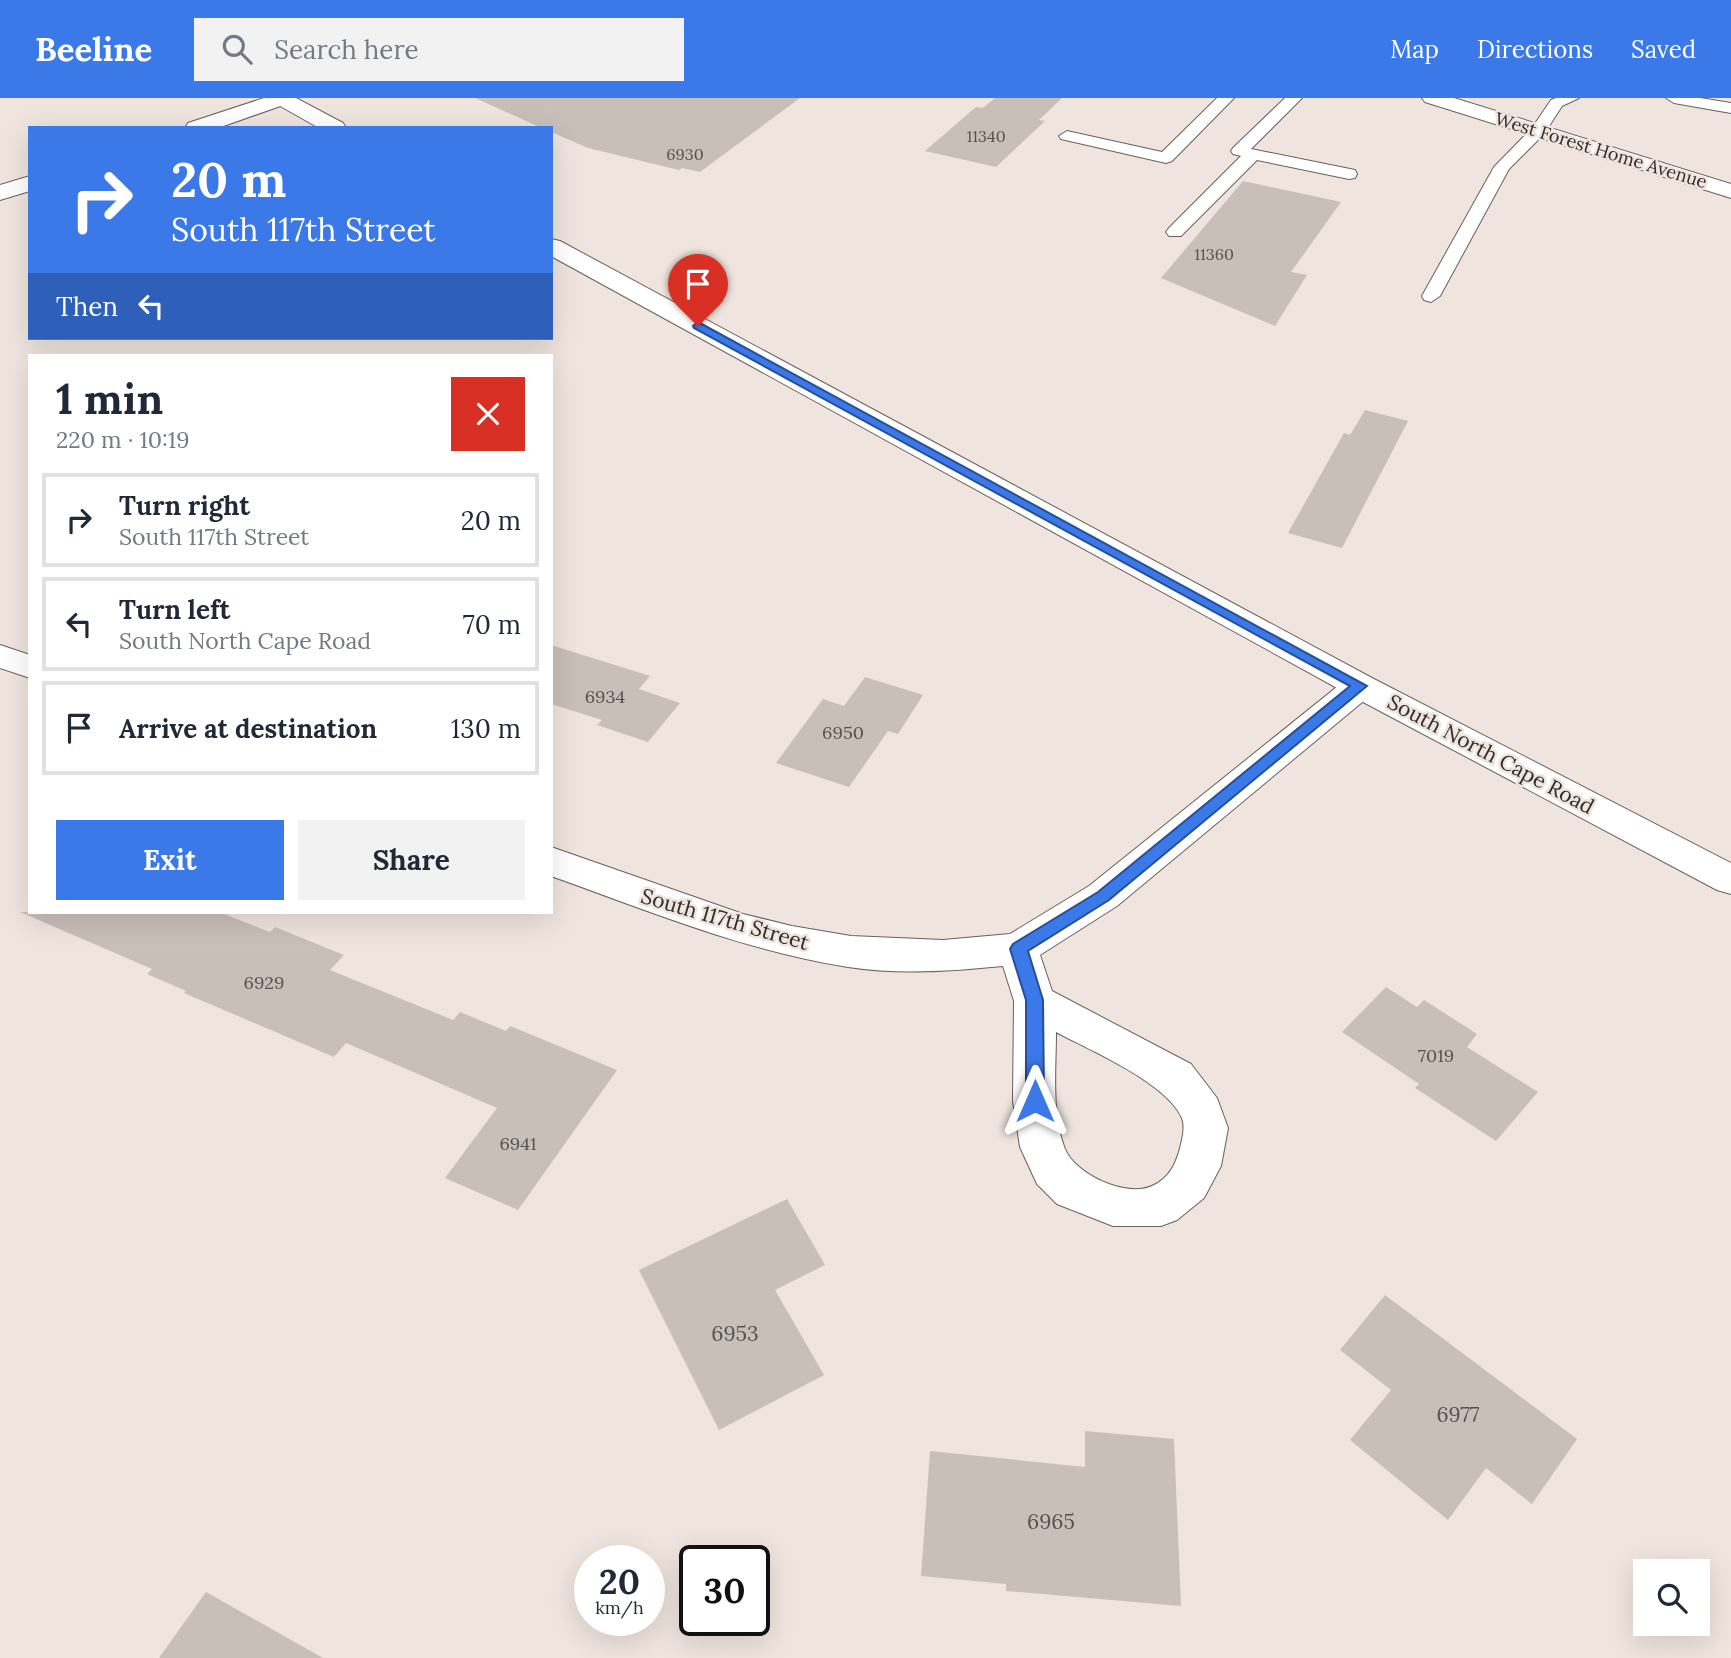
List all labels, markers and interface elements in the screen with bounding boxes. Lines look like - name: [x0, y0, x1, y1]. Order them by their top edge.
- search box: [194, 18, 684, 81]
- text: Beeline: [35, 28, 152, 70]
- icon: search: [218, 30, 256, 68]
- text: Search here: [274, 33, 419, 66]
- text: Map: [1390, 34, 1439, 65]
- text: Directions: [1477, 34, 1593, 65]
- text: Saved: [1631, 34, 1696, 65]
- street label: West Forest Home Avenue: [1492, 107, 1710, 193]
- house number: 11340: [966, 126, 1006, 146]
- house number: 6930: [666, 144, 704, 164]
- text: 20 m: [171, 148, 286, 210]
- icon: right: [56, 154, 147, 245]
- text: South 117th Street: [171, 209, 436, 250]
- house number: 11360: [1194, 244, 1234, 264]
- pin: [668, 254, 728, 326]
- icon: arrive: [679, 265, 717, 303]
- icon: left: [132, 287, 170, 325]
- text: Then: [56, 290, 118, 323]
- text: 1 min: [56, 372, 163, 426]
- button: close: [451, 377, 525, 451]
- text: 220 m · 10:19: [56, 425, 190, 454]
- text: Turn right: [119, 489, 250, 522]
- icon: right: [60, 501, 98, 539]
- text: 20 m: [461, 504, 521, 537]
- text: South 117th Street: [119, 522, 309, 551]
- text: Turn left: [119, 593, 230, 626]
- icon: left: [60, 605, 98, 643]
- text: 70 m: [463, 608, 521, 641]
- text: South North Cape Road: [119, 626, 371, 655]
- house number: 6934: [585, 685, 626, 708]
- street label: South North Cape Road: [1383, 688, 1599, 820]
- icon: arrive: [60, 709, 98, 747]
- text: Arrive at destination: [119, 712, 377, 745]
- text: 130 m: [451, 712, 521, 745]
- house number: 6950: [822, 721, 864, 744]
- button: Exit: [56, 820, 284, 900]
- button: Share: [298, 820, 525, 900]
- street label: South 117th Street: [638, 882, 813, 956]
- house number: 6929: [244, 971, 284, 994]
- house number: 7019: [1418, 1044, 1454, 1067]
- position arrow: [998, 1064, 1072, 1138]
- house number: 6941: [499, 1132, 537, 1155]
- house number: 6953: [711, 1320, 759, 1347]
- house number: 6977: [1436, 1401, 1480, 1428]
- house number: 6965: [1027, 1508, 1075, 1535]
- speed limit sign: 30: [679, 1545, 770, 1636]
- text: 20: [599, 1559, 640, 1604]
- map controls: [1633, 1559, 1710, 1636]
- button: search: [1633, 1559, 1710, 1636]
- text: km/h: [595, 1596, 644, 1619]

